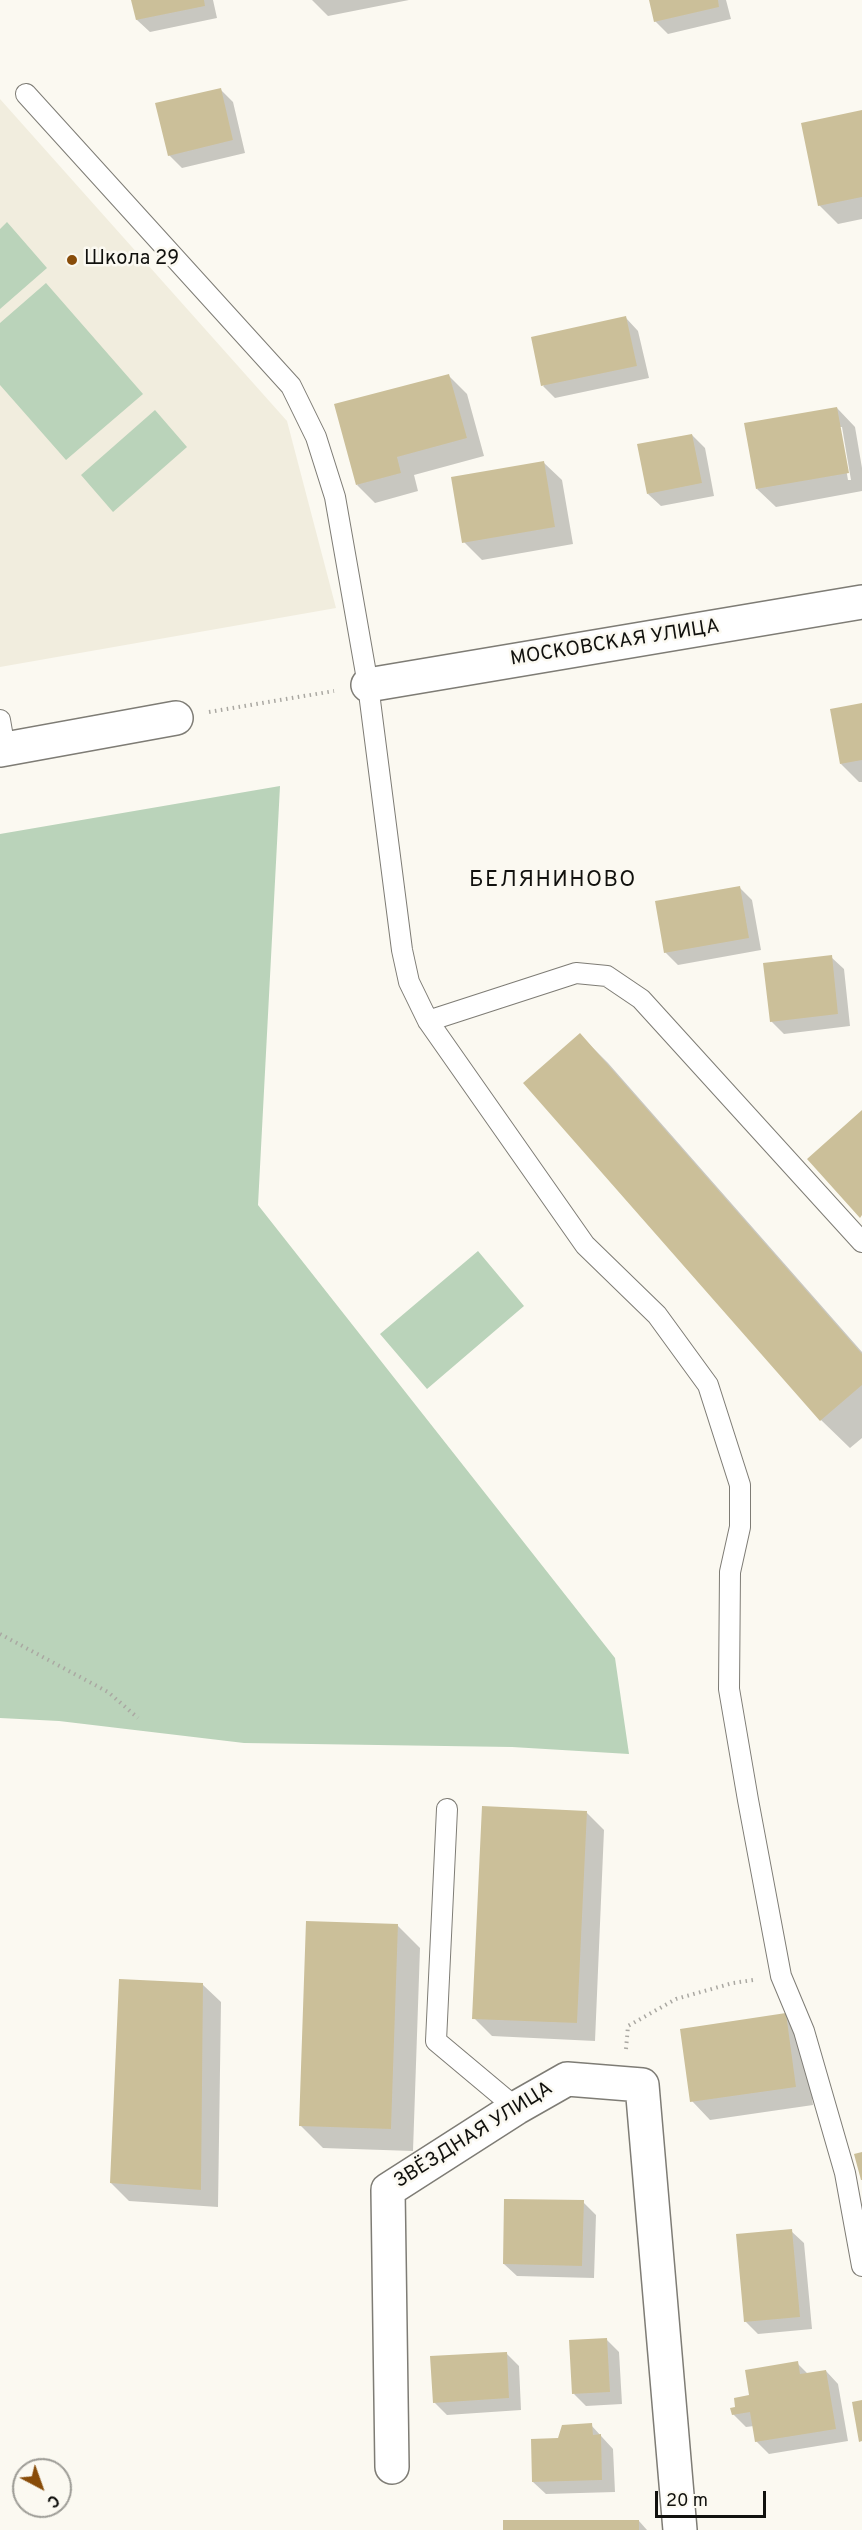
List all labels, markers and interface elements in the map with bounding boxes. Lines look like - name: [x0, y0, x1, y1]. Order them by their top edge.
- place label: Школа 29: [84, 248, 179, 272]
- marker: Школа 29: [65, 253, 79, 267]
- street label: МОСКОВСКАЯ УЛИЦА: [509, 616, 721, 672]
- district label: БЕЛЯНИНОВО: [469, 869, 637, 895]
- street label: ЗВЁЗДНАЯ УЛИЦА: [390, 2077, 558, 2195]
- north arrow: [12, 2458, 72, 2518]
- scale bar: [658, 2479, 769, 2517]
- text: С: [42, 2489, 63, 2511]
- text: 20 m: [666, 2490, 708, 2513]

